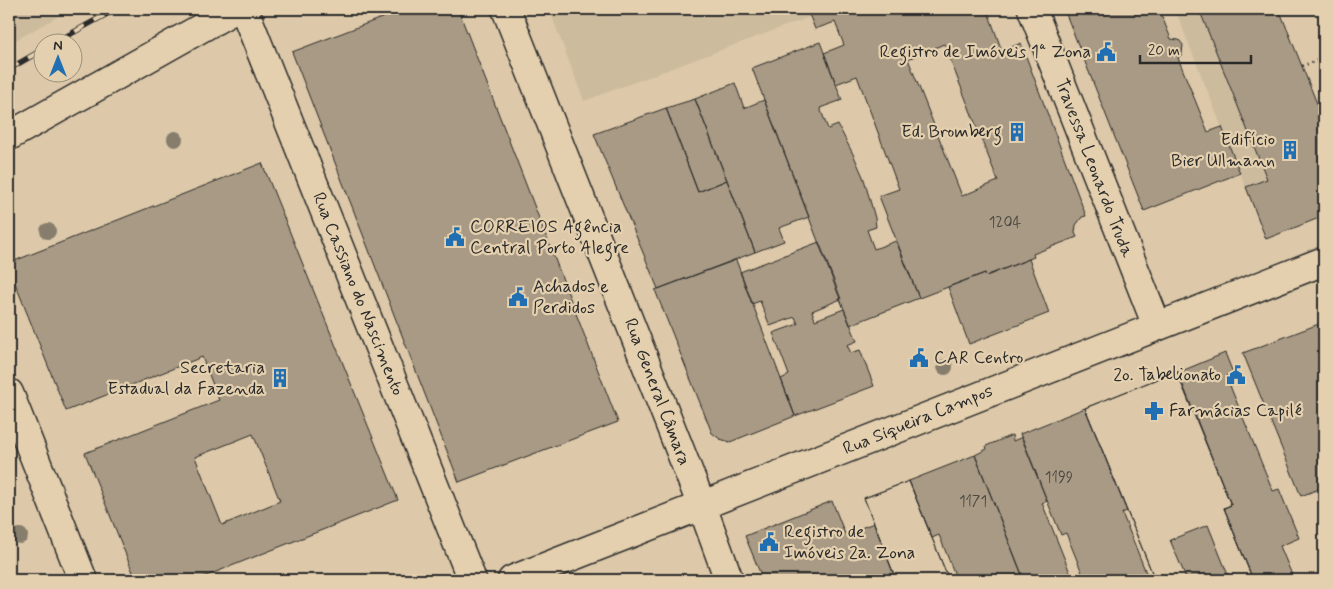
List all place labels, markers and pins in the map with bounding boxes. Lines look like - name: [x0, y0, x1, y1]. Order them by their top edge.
- place label: Registro de Imóveis 1ª Zona: [880, 40, 1091, 66]
- public building icon: Registro de Imóveis 1ª Zona: [1095, 41, 1117, 63]
- place label: Ed. Bromberg: [901, 120, 1002, 146]
- building icon: Ed. Bromberg: [1006, 121, 1028, 143]
- place label: Edifício Bier Ullmann: [1171, 128, 1275, 173]
- building icon: Edifício Bier Ullmann: [1279, 139, 1301, 161]
- place label: CORREIOS Agência Central Porto Alegre: [470, 215, 629, 262]
- public building icon: CORREIOS Agência Central Porto Alegre: [444, 226, 466, 248]
- place label: Achados e Perdidos: [533, 275, 609, 320]
- public building icon: Achados e Perdidos: [507, 286, 529, 308]
- place label: CAR Centro: [934, 346, 1023, 370]
- public building icon: CAR Centro: [908, 347, 930, 369]
- place label: Secretaria Estadual da Fazenda: [108, 356, 265, 401]
- place label: 2o. Tabelionato: [1113, 363, 1221, 387]
- public building icon: 2o. Tabelionato: [1225, 364, 1247, 386]
- building icon: Secretaria Estadual da Fazenda: [269, 367, 291, 389]
- place label: Farmácias Capilé: [1169, 399, 1302, 423]
- pharmacy icon: Farmácias Capilé: [1143, 400, 1165, 422]
- place label: Registro de Imóveis 2a. Zona: [784, 520, 915, 565]
- public building icon: Registro de Imóveis 2a. Zona: [758, 531, 780, 553]

